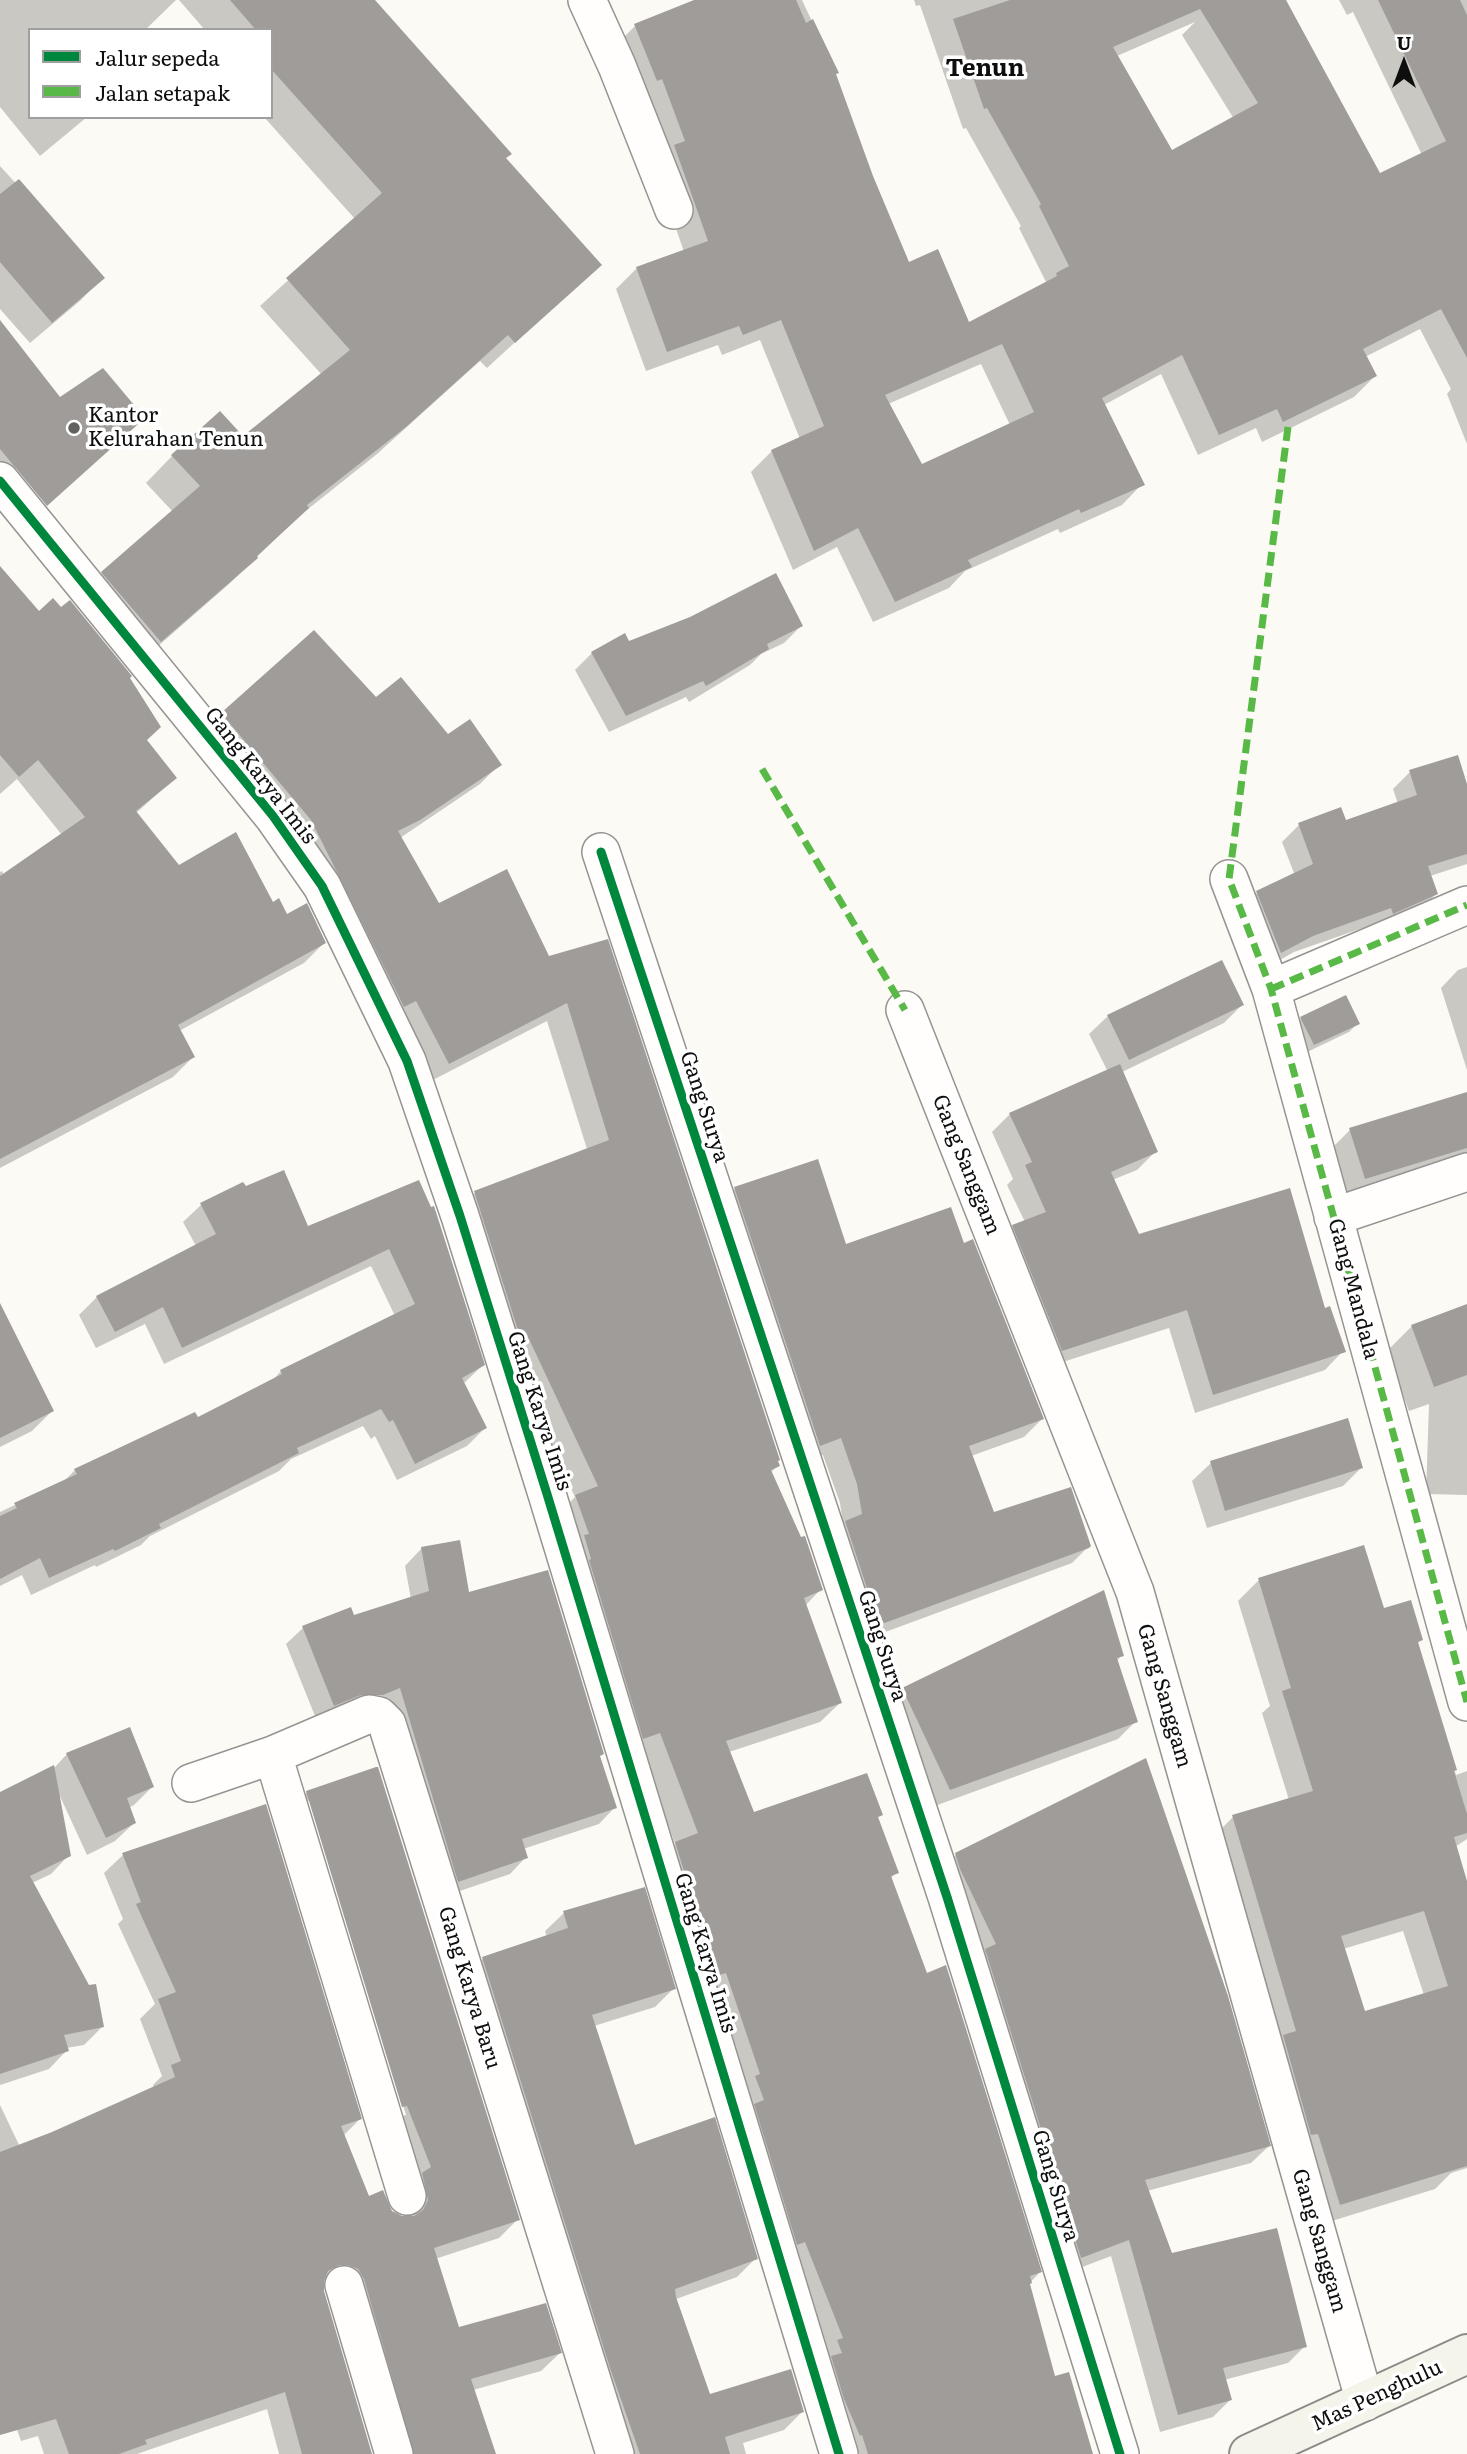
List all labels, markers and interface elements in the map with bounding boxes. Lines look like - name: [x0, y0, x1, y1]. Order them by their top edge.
- legend: [28, 28, 273, 119]
- north arrow: [1369, 28, 1439, 98]
- text: U: [1397, 28, 1411, 56]
- text: Jalur sepeda: [95, 41, 220, 72]
- district label: Tenun: [946, 55, 1024, 83]
- text: Jalan setapak: [95, 76, 230, 107]
- place label: Kantor Kelurahan Tenun: [88, 403, 264, 453]
- marker: Kantor Kelurahan Tenun: [66, 420, 82, 436]
- street label: Gang Karya Imis: [199, 703, 321, 849]
- street label: Gang Surya: [674, 1048, 734, 1166]
- street label: Gang Sanggam: [926, 1091, 1006, 1239]
- street label: Gang Mandala: [1322, 1216, 1384, 1362]
- street label: Gang Karya Imis: [501, 1328, 577, 1494]
- street label: Gang Surya: [852, 1587, 912, 1705]
- street label: Gang Sanggam: [1131, 1621, 1197, 1771]
- street label: Gang Karya Imis: [669, 1870, 741, 2036]
- street label: Gang Karya Baru: [432, 1904, 506, 2072]
- street label: Gang Surya: [1026, 2127, 1084, 2245]
- street label: Gang Sanggam: [1286, 2166, 1352, 2316]
- street label: Mas Penghulu: [1308, 2355, 1446, 2437]

